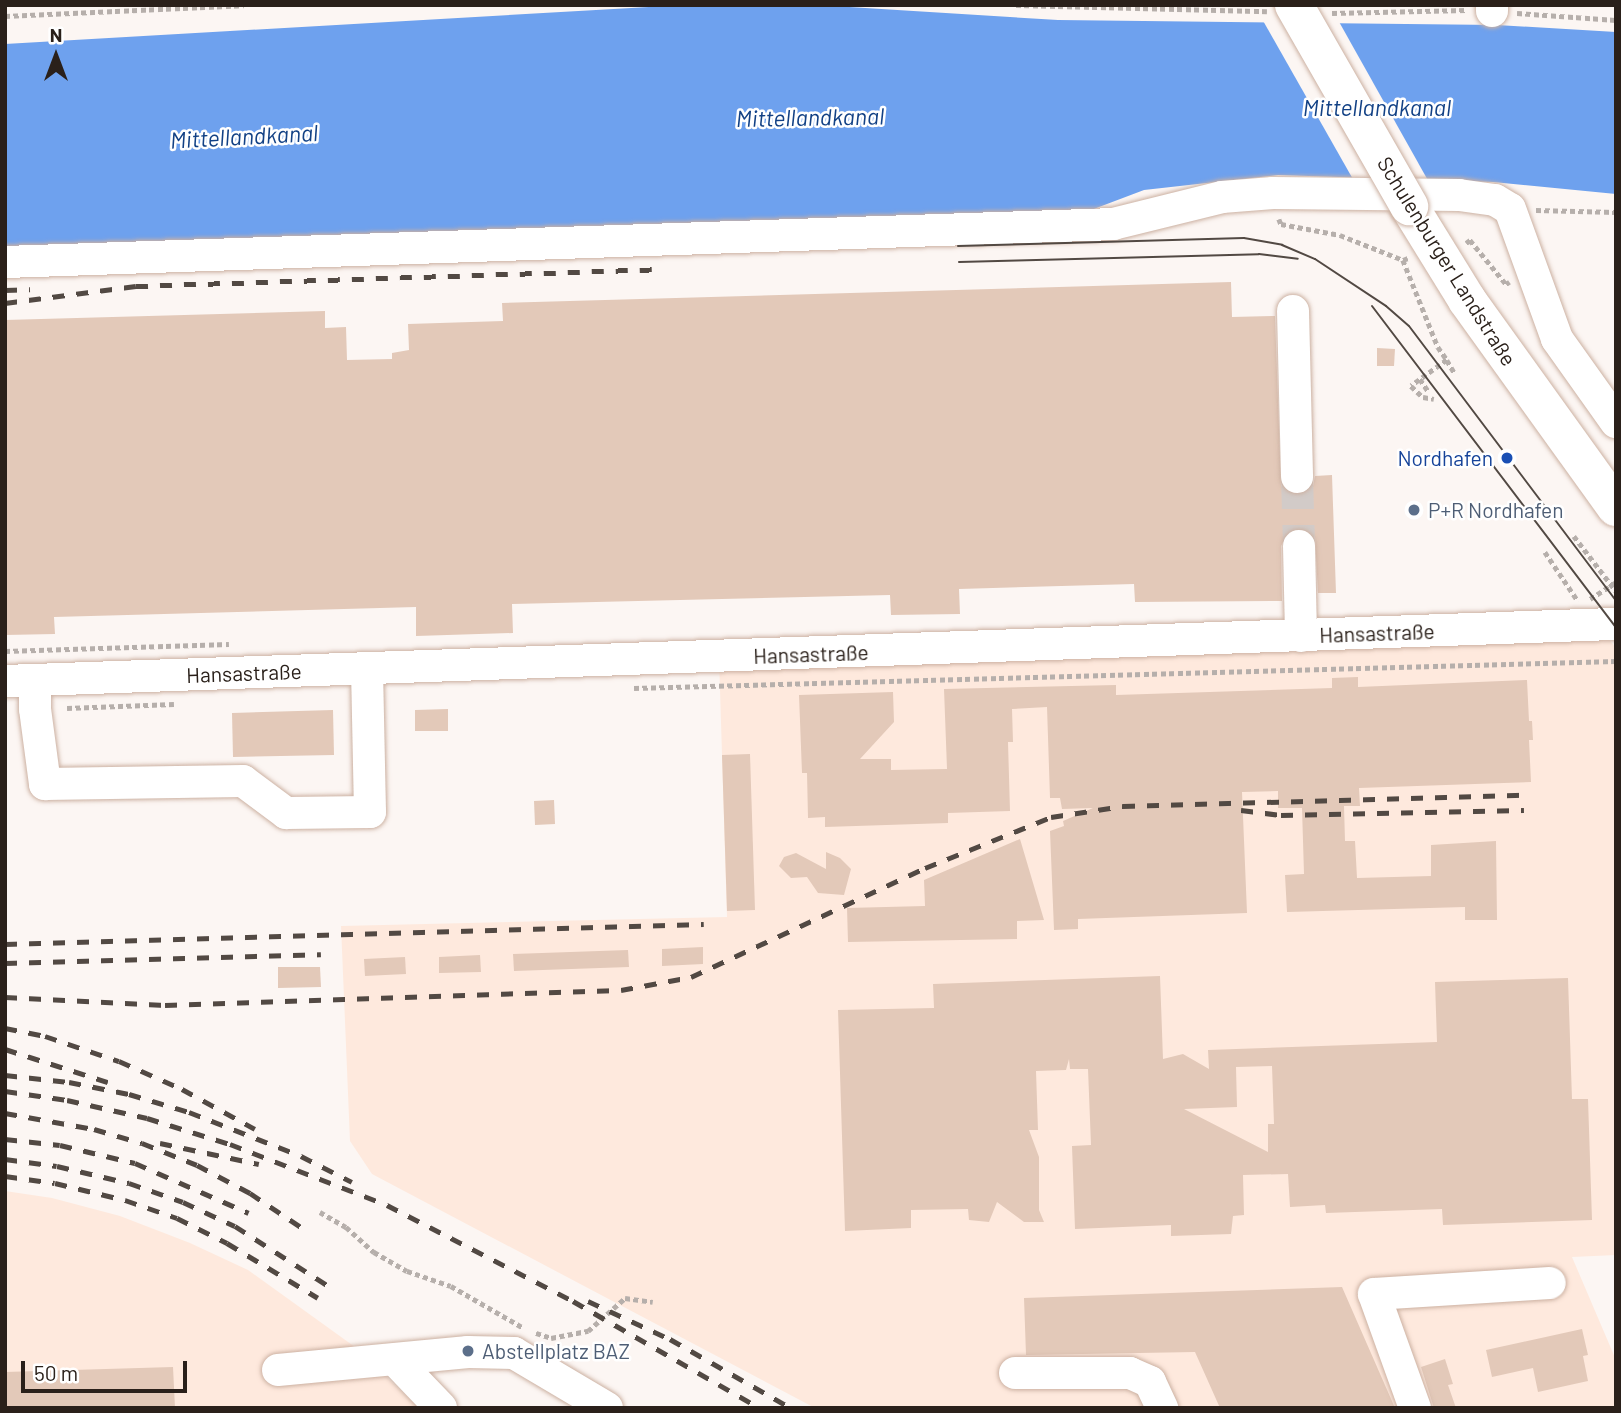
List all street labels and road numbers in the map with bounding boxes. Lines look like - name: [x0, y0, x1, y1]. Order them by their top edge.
- street label: Schulenburger Landstraße: [1372, 152, 1522, 370]
- street label: Hansastraße: [1319, 618, 1435, 648]
- street label: Hansastraße: [753, 639, 869, 669]
- street label: Hansastraße: [186, 658, 302, 688]

